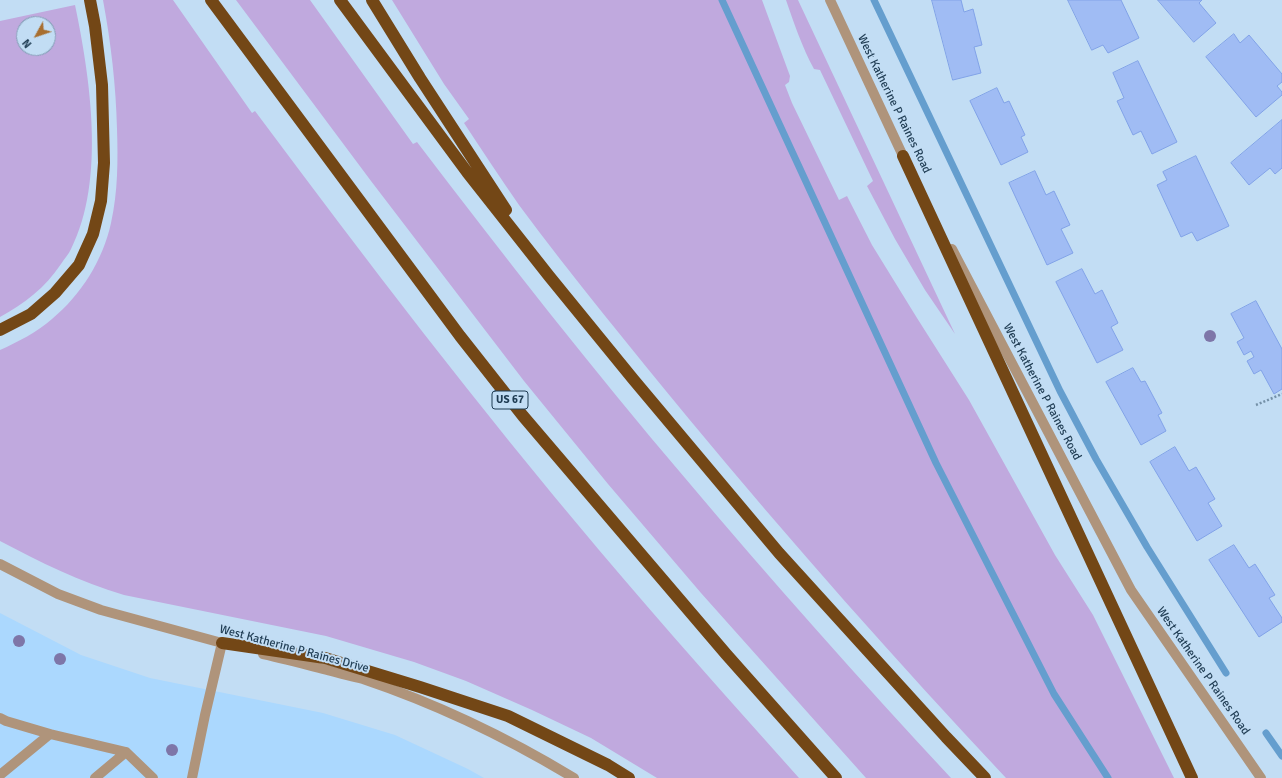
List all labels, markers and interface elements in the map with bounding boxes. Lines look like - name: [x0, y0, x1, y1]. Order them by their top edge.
- north arrow: [16, 16, 56, 56]
- street label: West Katherine P Raines Road: [854, 32, 934, 176]
- text: N: [20, 36, 35, 51]
- street label: West Katherine P Raines Road: [1000, 321, 1084, 463]
- road number: US 67: [492, 391, 528, 409]
- street label: West Katherine P Raines Road: [1153, 604, 1253, 738]
- street label: West Katherine P Raines Drive: [218, 622, 370, 676]

